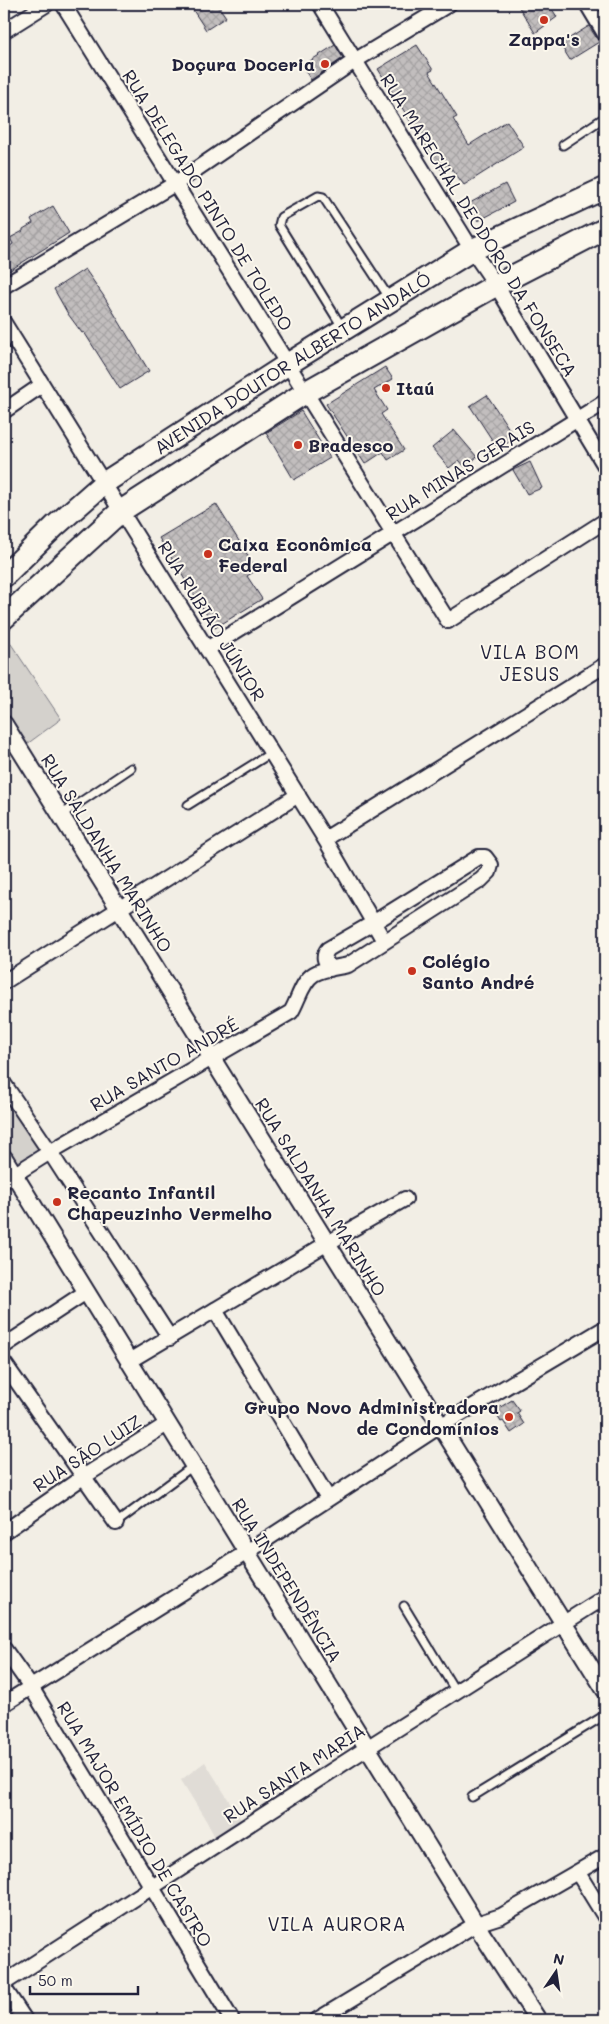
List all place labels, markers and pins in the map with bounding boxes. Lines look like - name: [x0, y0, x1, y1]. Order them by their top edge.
- marker: Zappa's: [538, 14, 550, 26]
- place label: Zappa's: [508, 27, 580, 51]
- place label: Doçura Doceria: [171, 52, 315, 76]
- marker: Doçura Doceria: [319, 58, 331, 70]
- place label: Itaú: [396, 376, 435, 400]
- marker: Itaú: [380, 382, 392, 394]
- place label: Bradesco: [308, 433, 394, 457]
- marker: Bradesco: [292, 439, 304, 451]
- place label: Caixa Econômica Federal: [218, 532, 372, 577]
- marker: Caixa Econômica Federal: [202, 548, 214, 560]
- place label: Colégio Santo André: [422, 949, 535, 994]
- marker: Colégio Santo André: [406, 965, 418, 977]
- place label: Recanto Infantil Chapeuzinho Vermelho: [67, 1180, 272, 1225]
- marker: Recanto Infantil Chapeuzinho Vermelho: [51, 1196, 63, 1208]
- place label: Grupo Novo Administradora de Condomínios: [244, 1395, 499, 1440]
- marker: Grupo Novo Administradora de Condomínios: [503, 1411, 515, 1423]

